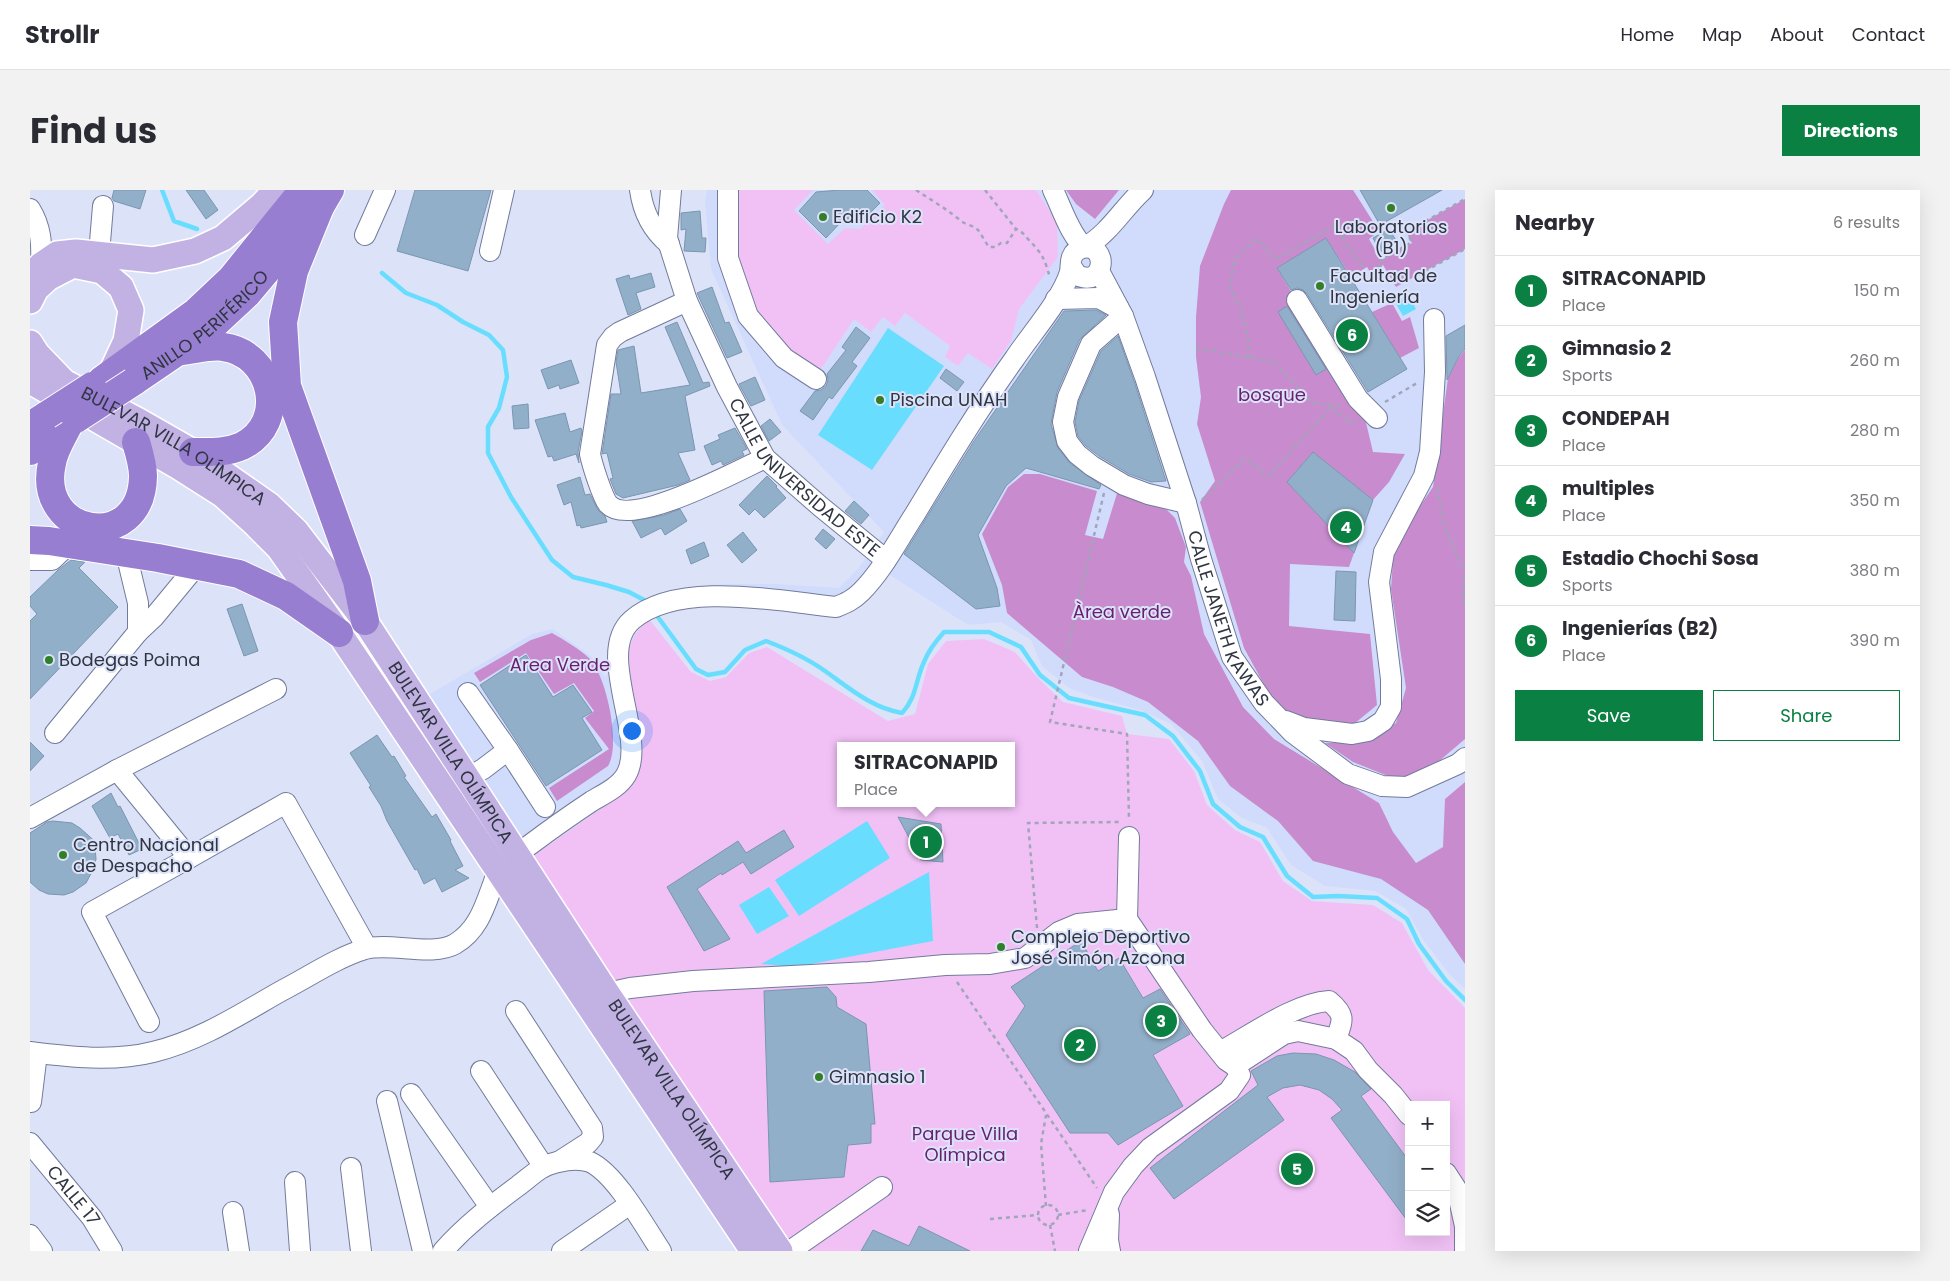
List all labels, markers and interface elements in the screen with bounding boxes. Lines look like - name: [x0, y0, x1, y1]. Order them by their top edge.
- text: Strollr: [25, 18, 100, 51]
- text: Home: [1620, 22, 1674, 47]
- text: Map: [1702, 22, 1742, 47]
- text: About: [1770, 22, 1824, 47]
- text: Contact: [1852, 22, 1925, 47]
- button: Directions: [1782, 105, 1920, 156]
- text: Find us: [30, 106, 157, 155]
- marker: Laboratorios (B1): [1385, 202, 1397, 214]
- place label: Edificio K2: [833, 204, 922, 229]
- text: Nearby: [1515, 208, 1595, 237]
- marker: Edificio K2: [817, 211, 829, 223]
- text: 6 results: [1833, 211, 1900, 234]
- place label: Laboratorios (B1): [1335, 214, 1447, 260]
- place label: Facultad de Ingeniería: [1330, 263, 1437, 309]
- street label: ANILLO PERIFÉRICO: [135, 264, 274, 385]
- text: SITRACONAPID: [1562, 265, 1706, 292]
- text: 1: [1528, 279, 1534, 302]
- text: 150 m: [1854, 279, 1900, 302]
- marker: Facultad de Ingeniería: [1314, 280, 1326, 292]
- text: Place: [1562, 294, 1606, 317]
- pin: 6: [1336, 316, 1368, 354]
- text: Gimnasio 2: [1562, 335, 1671, 362]
- text: 2: [1526, 349, 1536, 372]
- text: 260 m: [1850, 349, 1900, 372]
- text: Sports: [1562, 364, 1613, 387]
- street label: BULEVAR VILLA OLÍMPICA: [77, 380, 271, 511]
- park label: bosque: [1238, 382, 1306, 407]
- place label: Piscina UNAH: [890, 387, 1008, 412]
- street label: CALLE UNIVERSIDAD ESTE: [723, 393, 886, 562]
- marker: Piscina UNAH: [874, 394, 886, 406]
- text: CONDEPAH: [1562, 405, 1670, 432]
- text: 3: [1526, 419, 1536, 442]
- text: 280 m: [1850, 419, 1900, 442]
- text: Place: [1562, 434, 1606, 457]
- text: multiples: [1562, 475, 1655, 502]
- text: 4: [1526, 489, 1536, 512]
- text: 350 m: [1850, 489, 1900, 512]
- text: Place: [1562, 504, 1606, 527]
- pin: 4: [1330, 508, 1362, 546]
- street label: CALLE JANETH KAWAS: [1182, 528, 1276, 711]
- text: Estadio Chochi Sosa: [1562, 545, 1759, 572]
- text: 5: [1526, 559, 1536, 582]
- text: 380 m: [1850, 559, 1900, 582]
- text: Sports: [1562, 574, 1613, 597]
- park label: Àrea verde: [1073, 599, 1171, 624]
- text: Ingenierías (B2): [1562, 615, 1718, 642]
- text: 6: [1526, 629, 1536, 652]
- text: 390 m: [1850, 629, 1900, 652]
- text: Place: [1562, 644, 1606, 667]
- place label: Bodegas Poima: [59, 647, 201, 672]
- park label: Area Verde: [510, 652, 610, 677]
- marker: Bodegas Poima: [43, 654, 55, 666]
- street label: BULEVAR VILLA OLÍMPICA: [383, 656, 519, 848]
- button: Save: [1515, 690, 1703, 741]
- button: Share: [1713, 690, 1900, 741]
- your location: [619, 718, 645, 744]
- popup: [837, 742, 1015, 807]
- text: SITRACONAPID: [854, 749, 998, 776]
- text: Place: [854, 778, 898, 801]
- pin: 1: [910, 823, 942, 861]
- place label: Centro Nacional de Despacho: [73, 832, 219, 878]
- marker: Centro Nacional de Despacho: [57, 849, 69, 861]
- place label: Complejo Deportivo José Simón Azcona: [1011, 924, 1190, 970]
- marker: Complejo Deportivo José Simón Azcona: [995, 941, 1007, 953]
- street label: BULEVAR VILLA OLÍMPICA: [603, 994, 741, 1184]
- pin: 3: [1145, 1002, 1177, 1040]
- pin: 2: [1064, 1026, 1096, 1064]
- place label: Gimnasio 1: [829, 1064, 926, 1089]
- marker: Gimnasio 1: [813, 1071, 825, 1083]
- map controls: [1405, 1101, 1450, 1236]
- button: +: [1405, 1101, 1450, 1146]
- park label: Parque Villa Olímpica: [912, 1121, 1018, 1167]
- button: −: [1405, 1146, 1450, 1191]
- pin: 5: [1281, 1150, 1313, 1188]
- street label: CALLE 17: [41, 1160, 106, 1230]
- button: layers: [1405, 1191, 1450, 1236]

